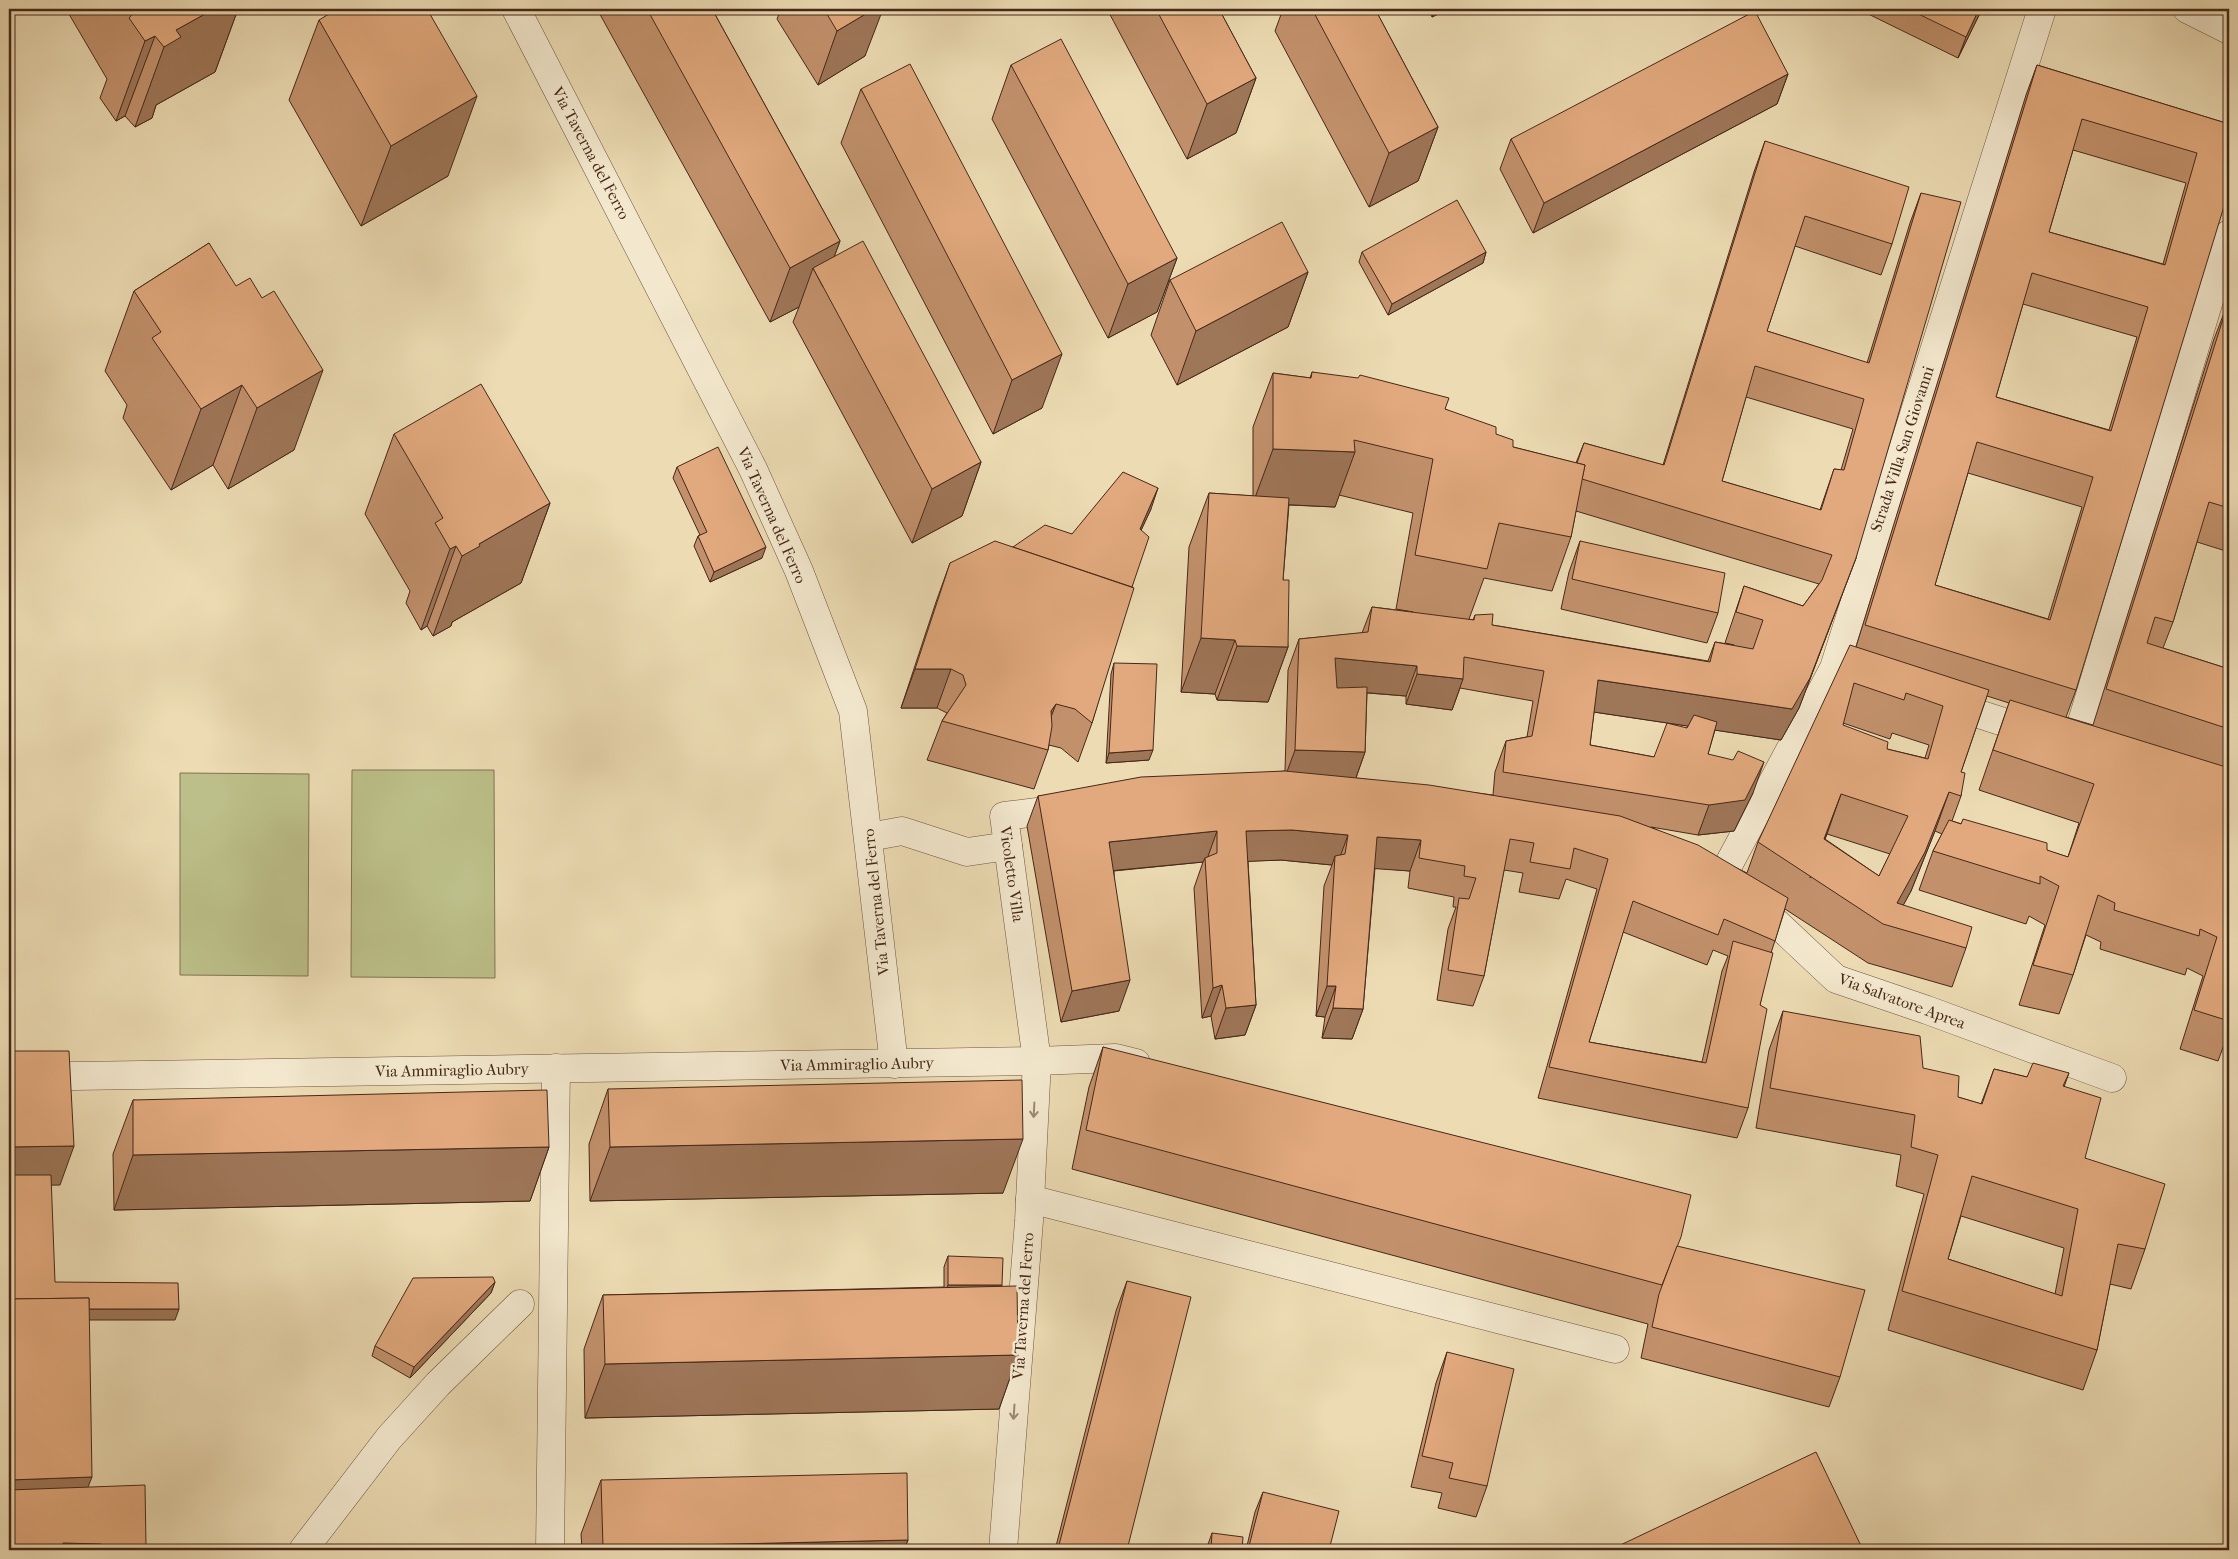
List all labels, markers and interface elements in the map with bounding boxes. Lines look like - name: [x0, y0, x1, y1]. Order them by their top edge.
- street label: Via Taverna del Ferro: [548, 83, 634, 223]
- street label: Strada Villa San Giovanni: [1866, 363, 1938, 534]
- street label: Via Taverna del Ferro: [733, 443, 811, 586]
- street label: Vicoletto Villa: [996, 824, 1028, 924]
- street label: Via Taverna del Ferro: [859, 828, 893, 977]
- street label: Via Salvatore Aprea: [1835, 969, 1969, 1033]
- street label: Via Ammiraglio Aubry: [779, 1053, 935, 1075]
- street label: Via Ammiraglio Aubry: [374, 1059, 530, 1081]
- one-way arrow: [1030, 1102, 1039, 1118]
- street label: Via Taverna del Ferro: [1008, 1232, 1038, 1381]
- one-way arrow: [1010, 1404, 1019, 1420]

